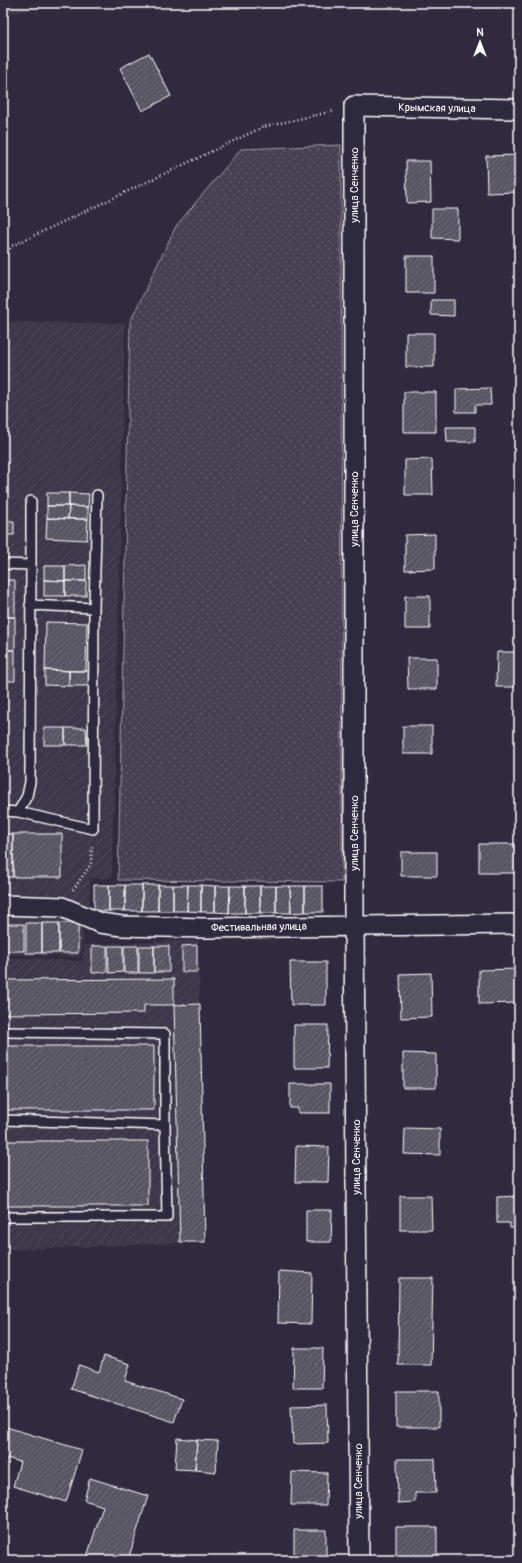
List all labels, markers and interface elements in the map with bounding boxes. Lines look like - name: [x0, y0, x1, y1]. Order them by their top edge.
- north arrow: [460, 22, 500, 62]
- text: N: [476, 26, 484, 39]
- street label: Крымская улица: [398, 101, 476, 115]
- street label: улица Сенченко: [348, 147, 361, 224]
- street label: улица Сенченко: [348, 471, 361, 548]
- street label: улица Сенченко: [348, 795, 361, 872]
- street label: Фестивальная улица: [211, 920, 307, 934]
- street label: улица Сенченко: [350, 1119, 363, 1196]
- street label: улица Сенченко: [352, 1443, 365, 1520]

